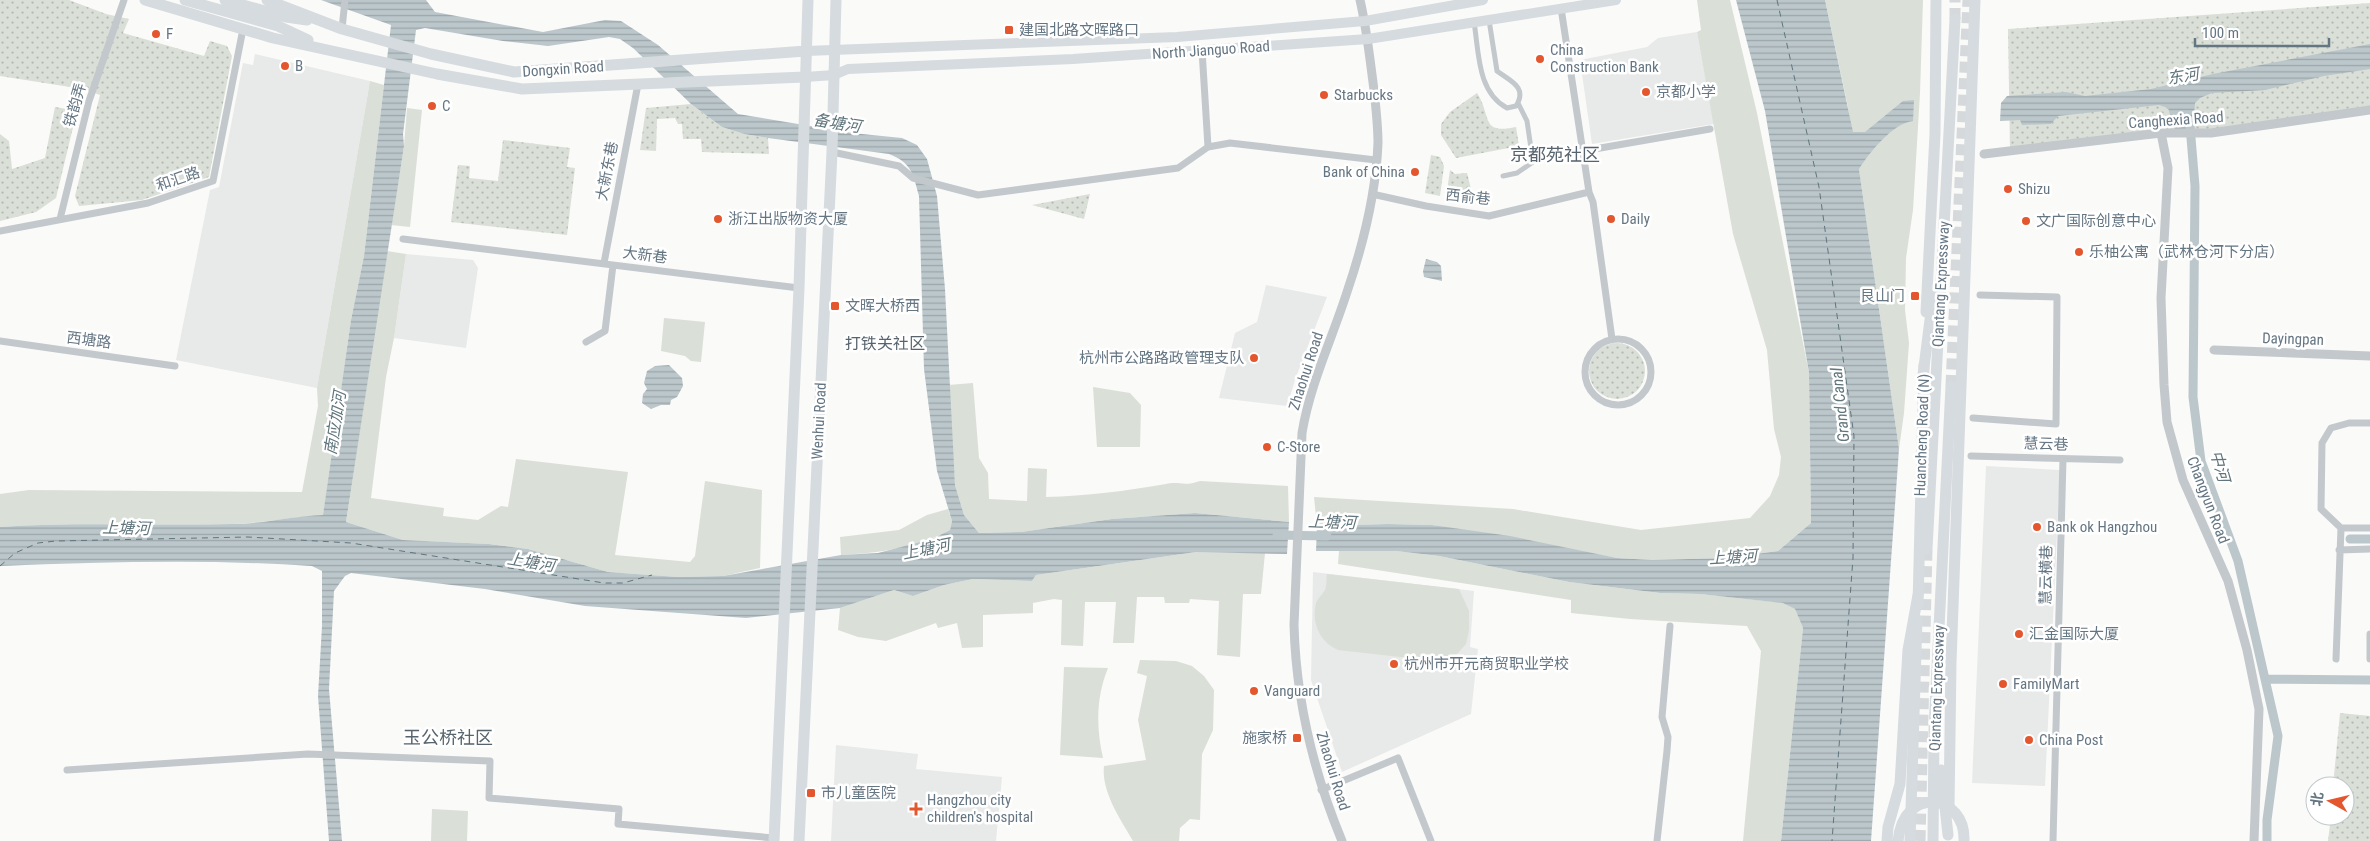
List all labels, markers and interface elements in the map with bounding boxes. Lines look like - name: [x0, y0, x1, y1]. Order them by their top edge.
- scale bar: [2195, 15, 2329, 47]
- place label: 建国北路文晖路口: [1019, 21, 1139, 39]
- marker: 建国北路文晖路口: [1003, 24, 1015, 36]
- text: 100 m: [2202, 24, 2239, 42]
- place label: F: [166, 25, 173, 43]
- marker: F: [150, 28, 162, 40]
- street label: North Jianguo Road: [1152, 37, 1270, 63]
- place label: China Construction Bank: [1550, 41, 1659, 76]
- marker: China Construction Bank: [1534, 53, 1546, 65]
- place label: B: [295, 57, 303, 75]
- street label: Dongxin Road: [522, 57, 604, 81]
- marker: B: [279, 60, 291, 72]
- water label: 东河: [2166, 64, 2203, 88]
- street label: 铁韵弄: [60, 81, 90, 129]
- place label: 京都小学: [1656, 83, 1716, 101]
- place label: Starbucks: [1334, 86, 1393, 104]
- marker: 京都小学: [1640, 86, 1652, 98]
- marker: Starbucks: [1318, 89, 1330, 101]
- place label: C: [442, 97, 451, 115]
- marker: C: [426, 100, 438, 112]
- street label: Canghexia Road: [2128, 108, 2224, 132]
- water label: 备塘河: [812, 110, 865, 137]
- street label: 大新东巷: [592, 140, 622, 202]
- district label: 京都苑社区: [1510, 144, 1600, 165]
- street label: 和汇路: [154, 163, 202, 195]
- place label: Bank of China: [1323, 163, 1405, 181]
- marker: Bank of China: [1409, 166, 1421, 178]
- place label: Shizu: [2018, 180, 2050, 198]
- marker: Shizu: [2002, 183, 2014, 195]
- street label: 西俞巷: [1445, 186, 1491, 208]
- place label: 浙江出版物资大厦: [728, 210, 848, 228]
- place label: Daily: [1621, 210, 1650, 228]
- place label: 文广国际创意中心: [2036, 212, 2156, 230]
- marker: 浙江出版物资大厦: [712, 213, 724, 225]
- marker: Daily: [1605, 213, 1617, 225]
- marker: 文广国际创意中心: [2020, 215, 2032, 227]
- street label: Qiantang Expressway: [1929, 220, 1953, 348]
- street label: 大新巷: [622, 243, 668, 267]
- place label: 乐柚公寓（武林仓河下分店）: [2089, 243, 2284, 261]
- marker: 乐柚公寓（武林仓河下分店）: [2073, 246, 2085, 258]
- place label: 艮山门: [1860, 287, 1905, 305]
- marker: 艮山门: [1909, 290, 1921, 302]
- place label: 文晖大桥西: [845, 297, 920, 315]
- marker: 文晖大桥西: [829, 300, 841, 312]
- street label: 西塘路: [66, 328, 112, 352]
- street label: Dayingpan: [2262, 329, 2324, 349]
- street label: Zhaohui Road: [1285, 330, 1327, 412]
- district label: 打铁关社区: [845, 334, 925, 353]
- place label: 杭州市公路路政管理支队: [1079, 349, 1244, 367]
- marker: 杭州市公路路政管理支队: [1248, 352, 1260, 364]
- water label: Grand Canal: [1827, 366, 1853, 443]
- street label: Huancheng Road (N): [1911, 373, 1933, 497]
- street label: Wenhui Road: [808, 382, 830, 460]
- water label: 南应加河: [321, 387, 350, 456]
- street label: 慧云巷: [2023, 434, 2069, 454]
- place label: C-Store: [1277, 438, 1320, 456]
- marker: C-Store: [1261, 441, 1273, 453]
- water label: 中河: [2206, 448, 2234, 487]
- street label: Changyun Road: [2183, 454, 2233, 546]
- water label: 上塘河: [1308, 512, 1359, 532]
- water label: 上塘河: [102, 518, 153, 538]
- place label: Bank ok Hangzhou: [2047, 518, 2157, 536]
- marker: Bank ok Hangzhou: [2031, 521, 2043, 533]
- water label: 上塘河: [901, 535, 954, 563]
- street label: 慧云横巷: [2036, 545, 2056, 605]
- water label: 上塘河: [1709, 546, 1760, 568]
- water label: 上塘河: [506, 549, 559, 576]
- street label: Qiantang Expressway: [1926, 625, 1948, 751]
- place label: 汇金国际大厦: [2029, 625, 2119, 643]
- marker: 汇金国际大厦: [2013, 628, 2025, 640]
- place label: 杭州市开元商贸职业学校: [1404, 655, 1569, 673]
- marker: 杭州市开元商贸职业学校: [1388, 658, 1400, 670]
- place label: FamilyMart: [2013, 675, 2079, 693]
- marker: FamilyMart: [1997, 678, 2009, 690]
- place label: Vanguard: [1264, 682, 1320, 700]
- marker: Vanguard: [1248, 685, 1260, 697]
- district label: 玉公桥社区: [403, 727, 493, 748]
- place label: 施家桥: [1242, 729, 1287, 747]
- street label: Zhaohui Road: [1313, 729, 1353, 813]
- place label: China Post: [2039, 731, 2103, 749]
- marker: 施家桥: [1291, 732, 1303, 744]
- marker: China Post: [2023, 734, 2035, 746]
- north arrow: [2305, 776, 2355, 826]
- place label: 市儿童医院: [821, 784, 896, 802]
- marker: 市儿童医院: [805, 787, 817, 799]
- place label: Hangzhou city children's hospital: [927, 791, 1033, 826]
- text: 北: [2308, 791, 2326, 807]
- marker: Hangzhou city children's hospital: [909, 802, 923, 816]

